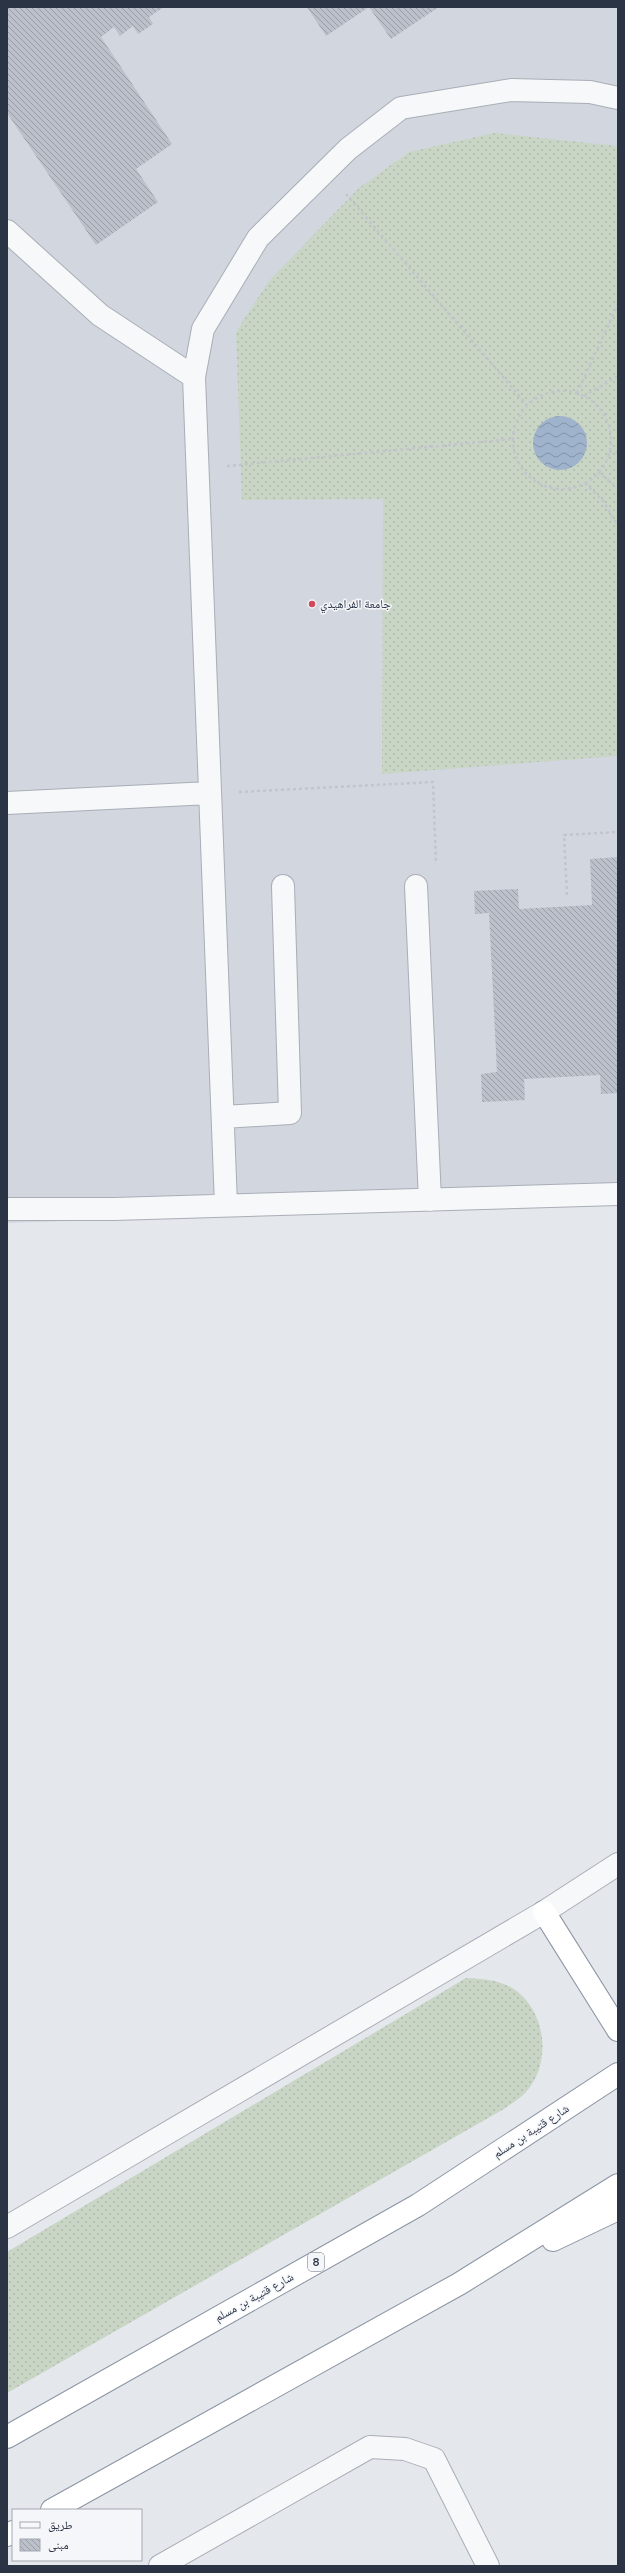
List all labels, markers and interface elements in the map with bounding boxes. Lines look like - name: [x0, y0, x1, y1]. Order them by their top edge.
- place label: جامعة الفراهيدي: [320, 596, 391, 614]
- marker: جامعة الفراهيدي: [307, 599, 317, 609]
- street label: شارع قتيبة بن مسلم: [490, 2100, 572, 2162]
- road number: 8: [308, 2253, 324, 2271]
- street label: شارع قتيبة بن مسلم: [212, 2269, 296, 2325]
- legend: [12, 2509, 142, 2561]
- text: طريق: [48, 2517, 73, 2533]
- text: مبنى: [48, 2537, 69, 2553]

